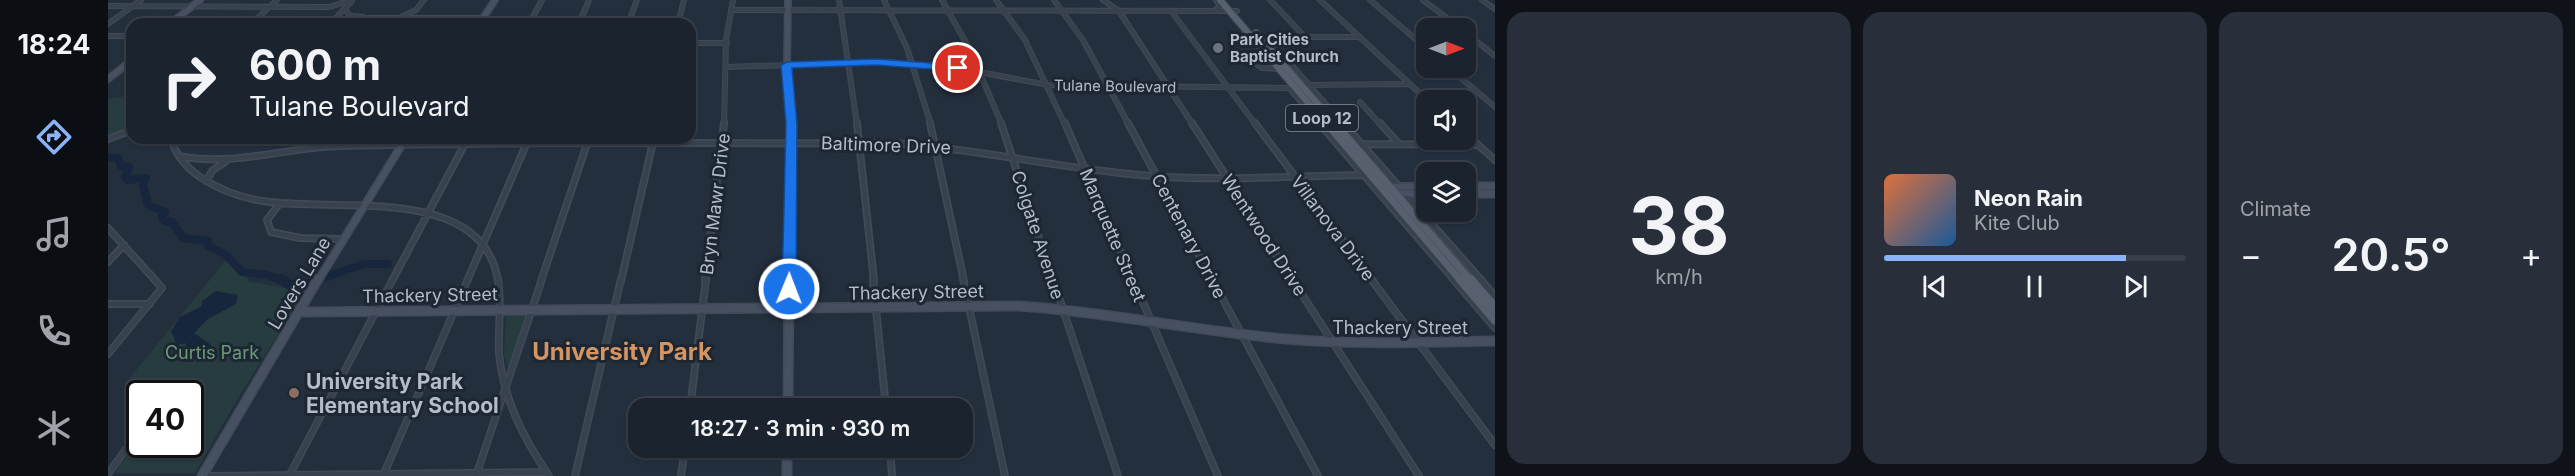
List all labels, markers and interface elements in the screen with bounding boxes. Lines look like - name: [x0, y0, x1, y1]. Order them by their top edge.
- north arrow: [1416, 18, 1476, 78]
- map controls: [1416, 18, 1476, 222]
- text: 18:24: [17, 28, 91, 61]
- place label: Park Cities Baptist Church: [1230, 30, 1339, 66]
- text: 600 m: [249, 39, 381, 90]
- marker: Park Cities Baptist Church: [1211, 41, 1225, 55]
- icon: right: [150, 42, 228, 120]
- pin: [932, 42, 983, 93]
- icon: arrive: [941, 51, 974, 84]
- street label: Tulane Boulevard: [1054, 75, 1176, 97]
- text: Tulane Boulevard: [249, 90, 469, 123]
- button: sound: [1416, 90, 1476, 150]
- road number: Loop 12: [1286, 105, 1358, 131]
- icon: directions: [33, 116, 75, 158]
- street label: Bryn Mawr Drive: [696, 132, 734, 276]
- street label: Baltimore Drive: [821, 132, 951, 158]
- button: layers: [1416, 162, 1476, 222]
- street label: Marquette Street: [1075, 165, 1151, 305]
- street label: Colgate Avenue: [1007, 168, 1069, 302]
- street label: Centenary Drive: [1147, 170, 1231, 302]
- street label: Wentwood Drive: [1217, 170, 1311, 300]
- street label: Villanova Drive: [1287, 171, 1379, 285]
- text: 38: [1628, 178, 1730, 273]
- text: Neon Rain: [1974, 185, 2083, 211]
- text: Climate: [2240, 197, 2311, 221]
- text: Kite Club: [1974, 211, 2060, 235]
- icon: music: [33, 213, 75, 255]
- text: 20.5°: [2331, 227, 2451, 282]
- street label: Lovers Lane: [263, 233, 335, 333]
- text: −: [2240, 235, 2262, 275]
- text: +: [2520, 235, 2542, 275]
- position arrow: [757, 257, 821, 321]
- text: km/h: [1655, 265, 1703, 289]
- icon: previous: [1918, 270, 1951, 303]
- icon: pause: [2018, 270, 2051, 303]
- icon: next: [2119, 270, 2152, 303]
- street label: Thackery Street: [848, 280, 984, 304]
- street label: Thackery Street: [362, 283, 498, 307]
- icon: phone: [33, 310, 75, 352]
- street label: Thackery Street: [1332, 317, 1468, 338]
- district label: University Park: [532, 337, 712, 366]
- park label: Curtis Park: [165, 342, 259, 363]
- place label: University Park Elementary School: [306, 369, 499, 418]
- speed limit sign: 40: [126, 380, 204, 458]
- marker: University Park Elementary School: [287, 386, 301, 400]
- icon: climate: [33, 407, 75, 449]
- text: 18:27 · 3 min · 930 m: [691, 415, 910, 441]

